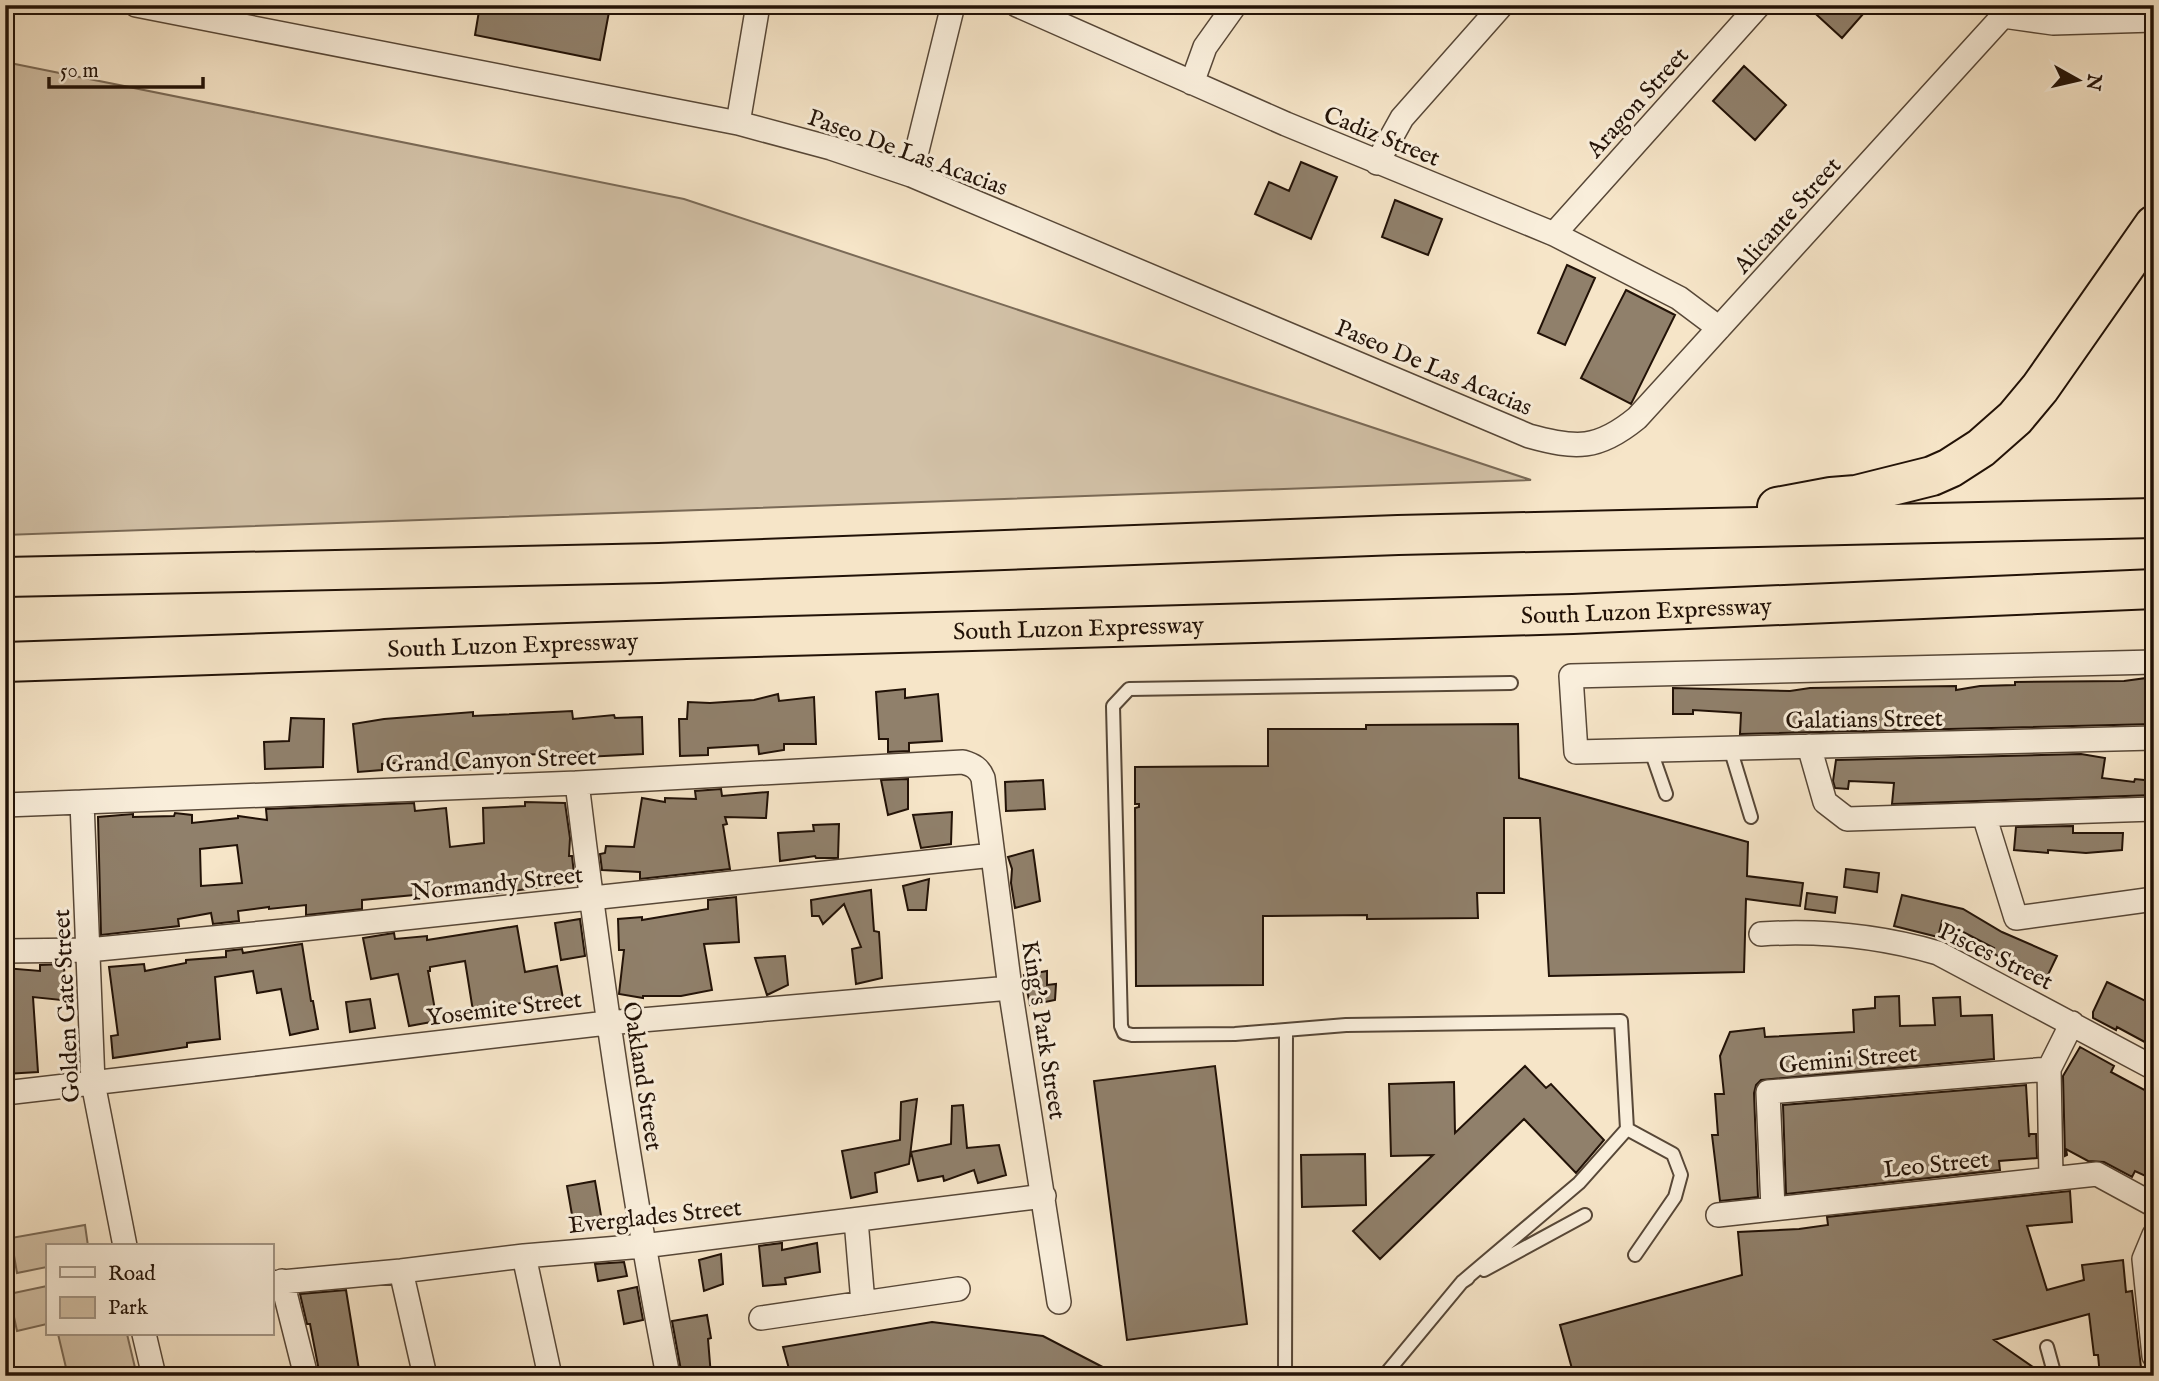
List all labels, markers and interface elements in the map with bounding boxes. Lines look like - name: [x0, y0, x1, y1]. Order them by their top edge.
- street label: Aragon Street: [1579, 41, 1696, 166]
- scale bar: [49, 46, 203, 90]
- north arrow: [2044, 46, 2114, 116]
- text: 50 m: [60, 58, 99, 85]
- text: N: [2080, 71, 2106, 92]
- street label: Cadiz Street: [1319, 100, 1444, 175]
- street label: Paseo De Las Acacias: [803, 103, 1012, 204]
- street label: Alicante Street: [1727, 151, 1849, 282]
- street label: Paseo De Las Acacias: [1330, 313, 1536, 424]
- street label: South Luzon Expressway: [1520, 591, 1773, 632]
- street label: South Luzon Expressway: [953, 610, 1205, 648]
- street label: South Luzon Expressway: [387, 627, 639, 666]
- street label: Galatians Street: [1785, 704, 1943, 737]
- street label: Grand Canyon Street: [385, 742, 597, 781]
- street label: Normandy Street: [410, 860, 585, 909]
- street label: Golden Gate Street: [47, 908, 88, 1104]
- street label: Pisces Street: [1933, 916, 2058, 998]
- street label: King's Park Street: [1013, 939, 1072, 1122]
- street label: Yosemite Street: [425, 985, 584, 1034]
- street label: Oakland Street: [614, 999, 669, 1153]
- street label: Gemini Street: [1777, 1039, 1919, 1082]
- street label: Leo Street: [1882, 1145, 1991, 1186]
- street label: Everglades Street: [567, 1193, 743, 1242]
- legend: [46, 1244, 273, 1336]
- text: Road: [108, 1261, 156, 1288]
- text: Park: [108, 1295, 149, 1322]

